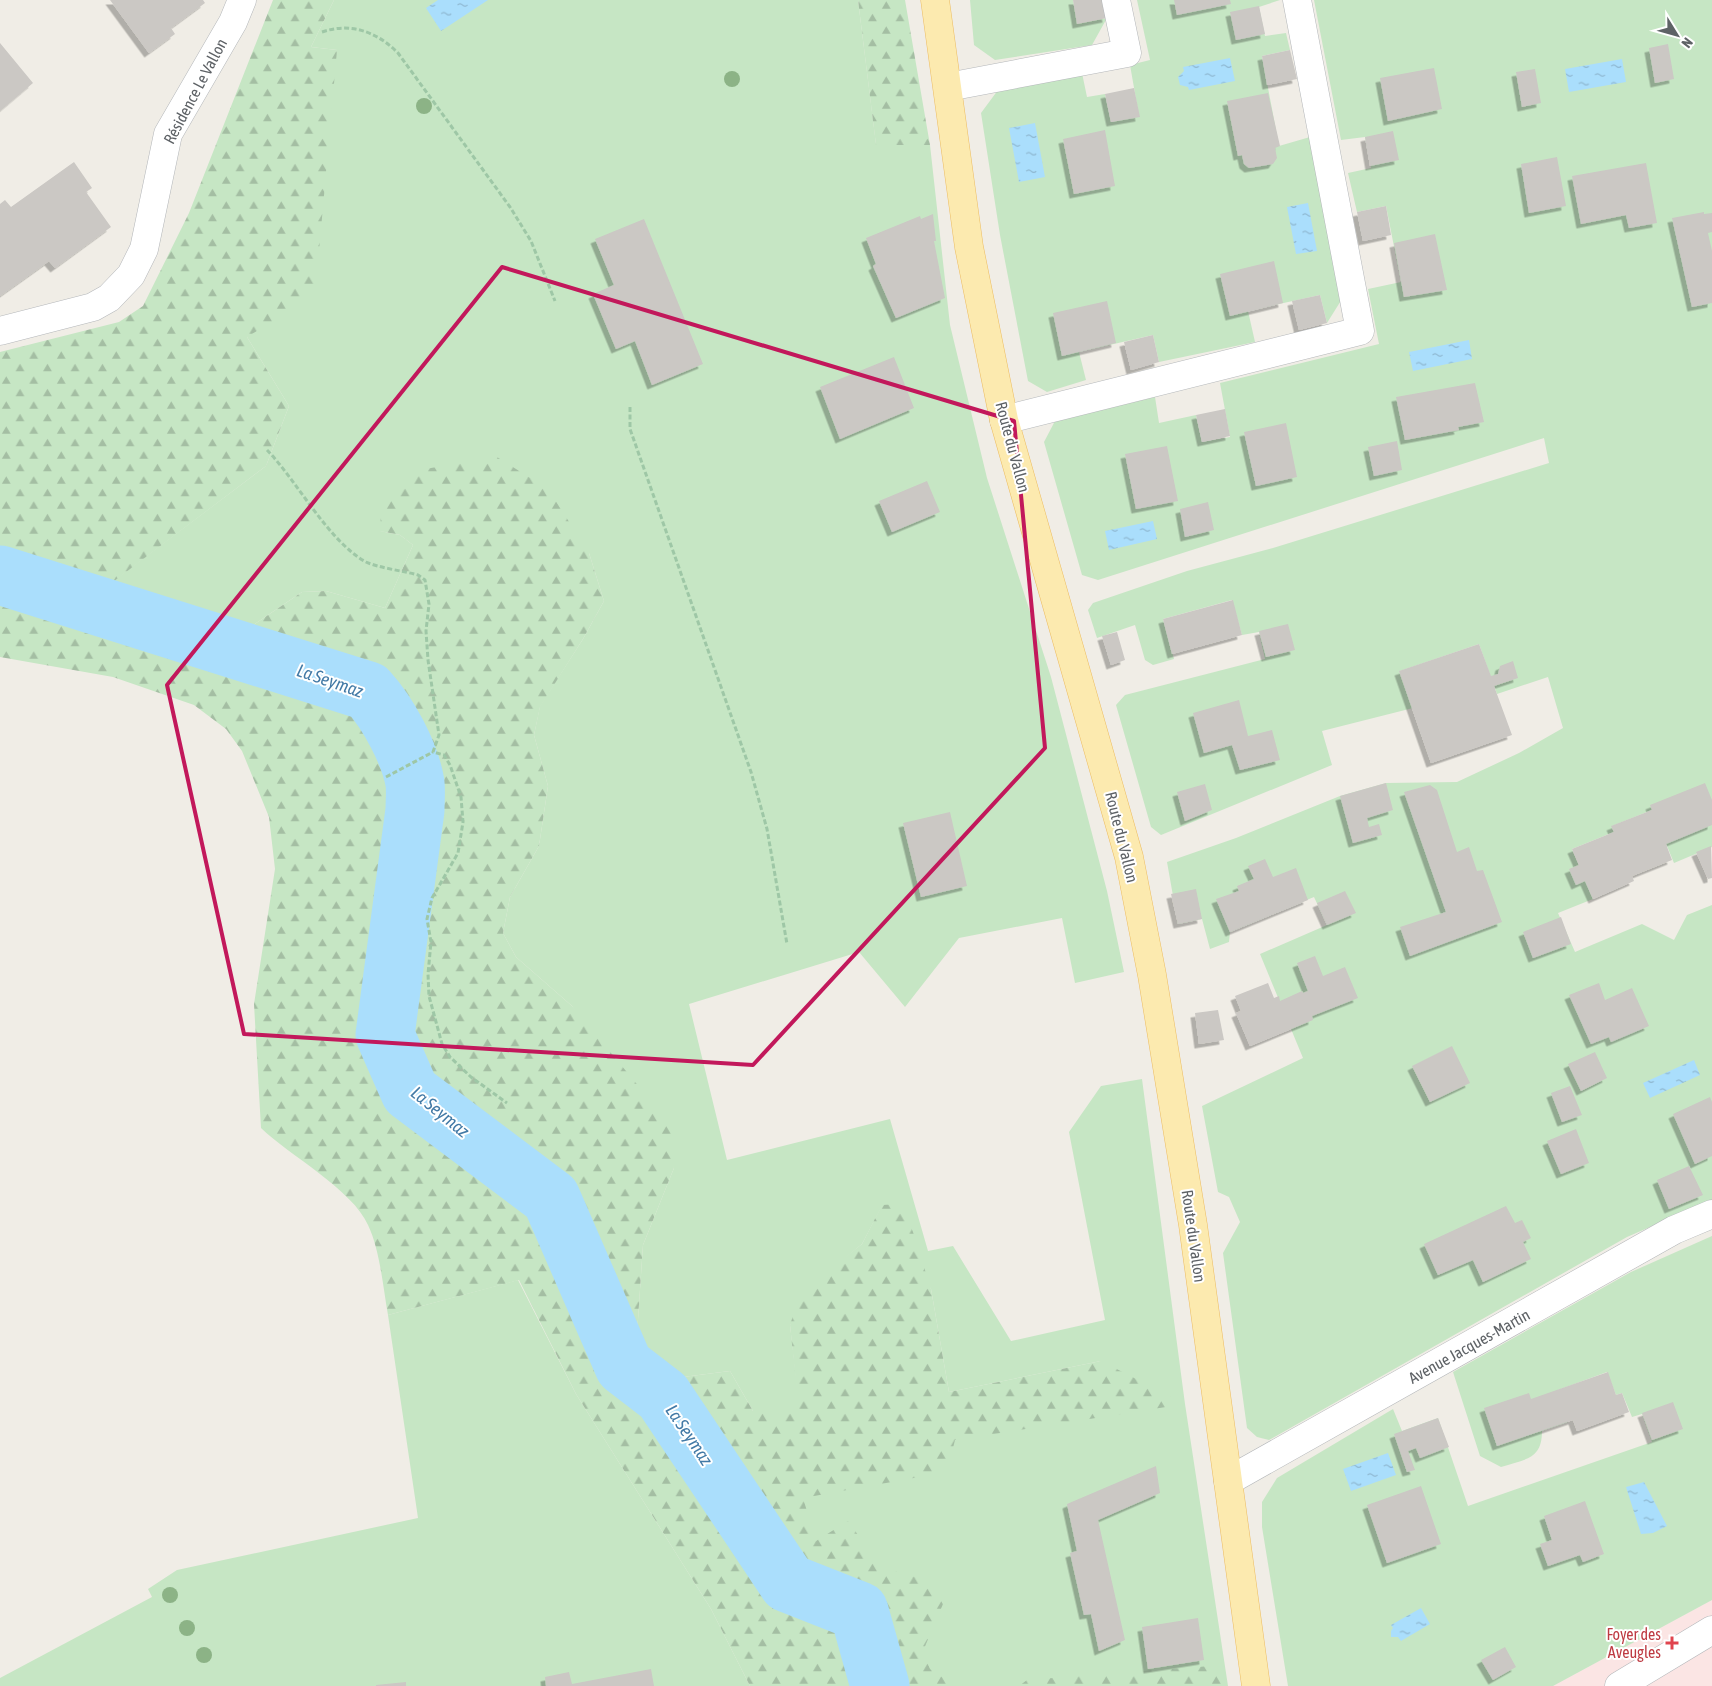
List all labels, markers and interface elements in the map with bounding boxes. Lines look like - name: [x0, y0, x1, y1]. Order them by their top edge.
- north arrow: [1652, 10, 1702, 60]
- street label: Résidence Le Vallon: [160, 35, 230, 147]
- text: N: [1679, 35, 1696, 51]
- street label: Route du Vallon: [992, 400, 1034, 494]
- water label: La Seymaz: [294, 659, 366, 702]
- street label: Route du Vallon: [1102, 790, 1142, 884]
- water label: La Seymaz: [407, 1082, 474, 1142]
- street label: Route du Vallon: [1179, 1189, 1209, 1283]
- street label: Avenue Jacques-Martin: [1405, 1305, 1533, 1388]
- water label: La Seymaz: [662, 1400, 718, 1469]
- place label: Foyer des Aveugles: [1606, 1625, 1661, 1662]
- marker: Foyer des Aveugles: [1665, 1636, 1679, 1650]

